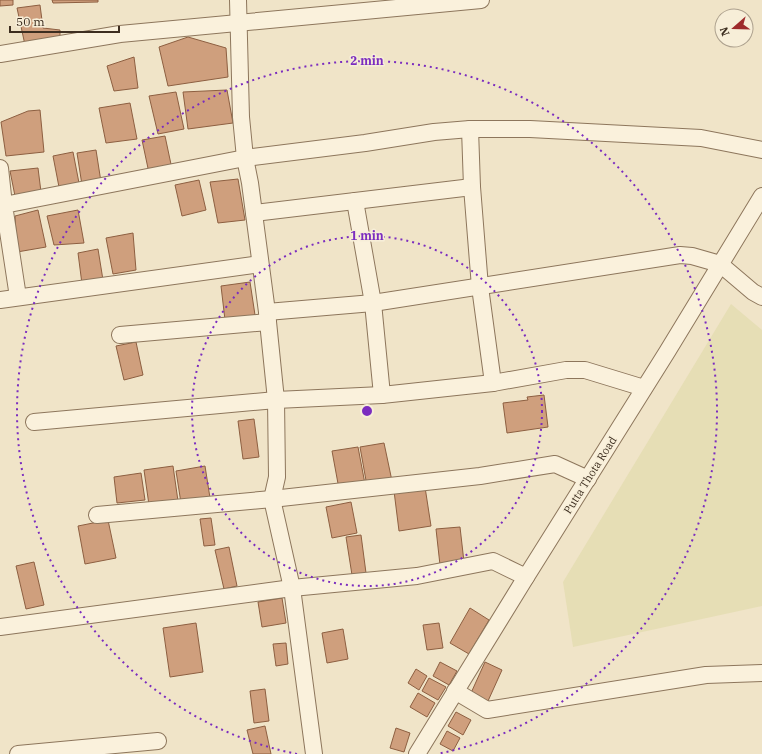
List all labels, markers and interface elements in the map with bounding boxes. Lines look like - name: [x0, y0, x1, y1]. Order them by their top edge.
- scale bar: [10, 8, 119, 34]
- north arrow: [714, 8, 754, 48]
- text: 50 m: [16, 14, 45, 29]
- text: N: [716, 25, 733, 38]
- text: 2 min: [350, 53, 384, 68]
- text: 1 min: [350, 228, 384, 243]
- centre of rings: [360, 404, 374, 418]
- street label: Putta Thota Road: [561, 433, 620, 516]

